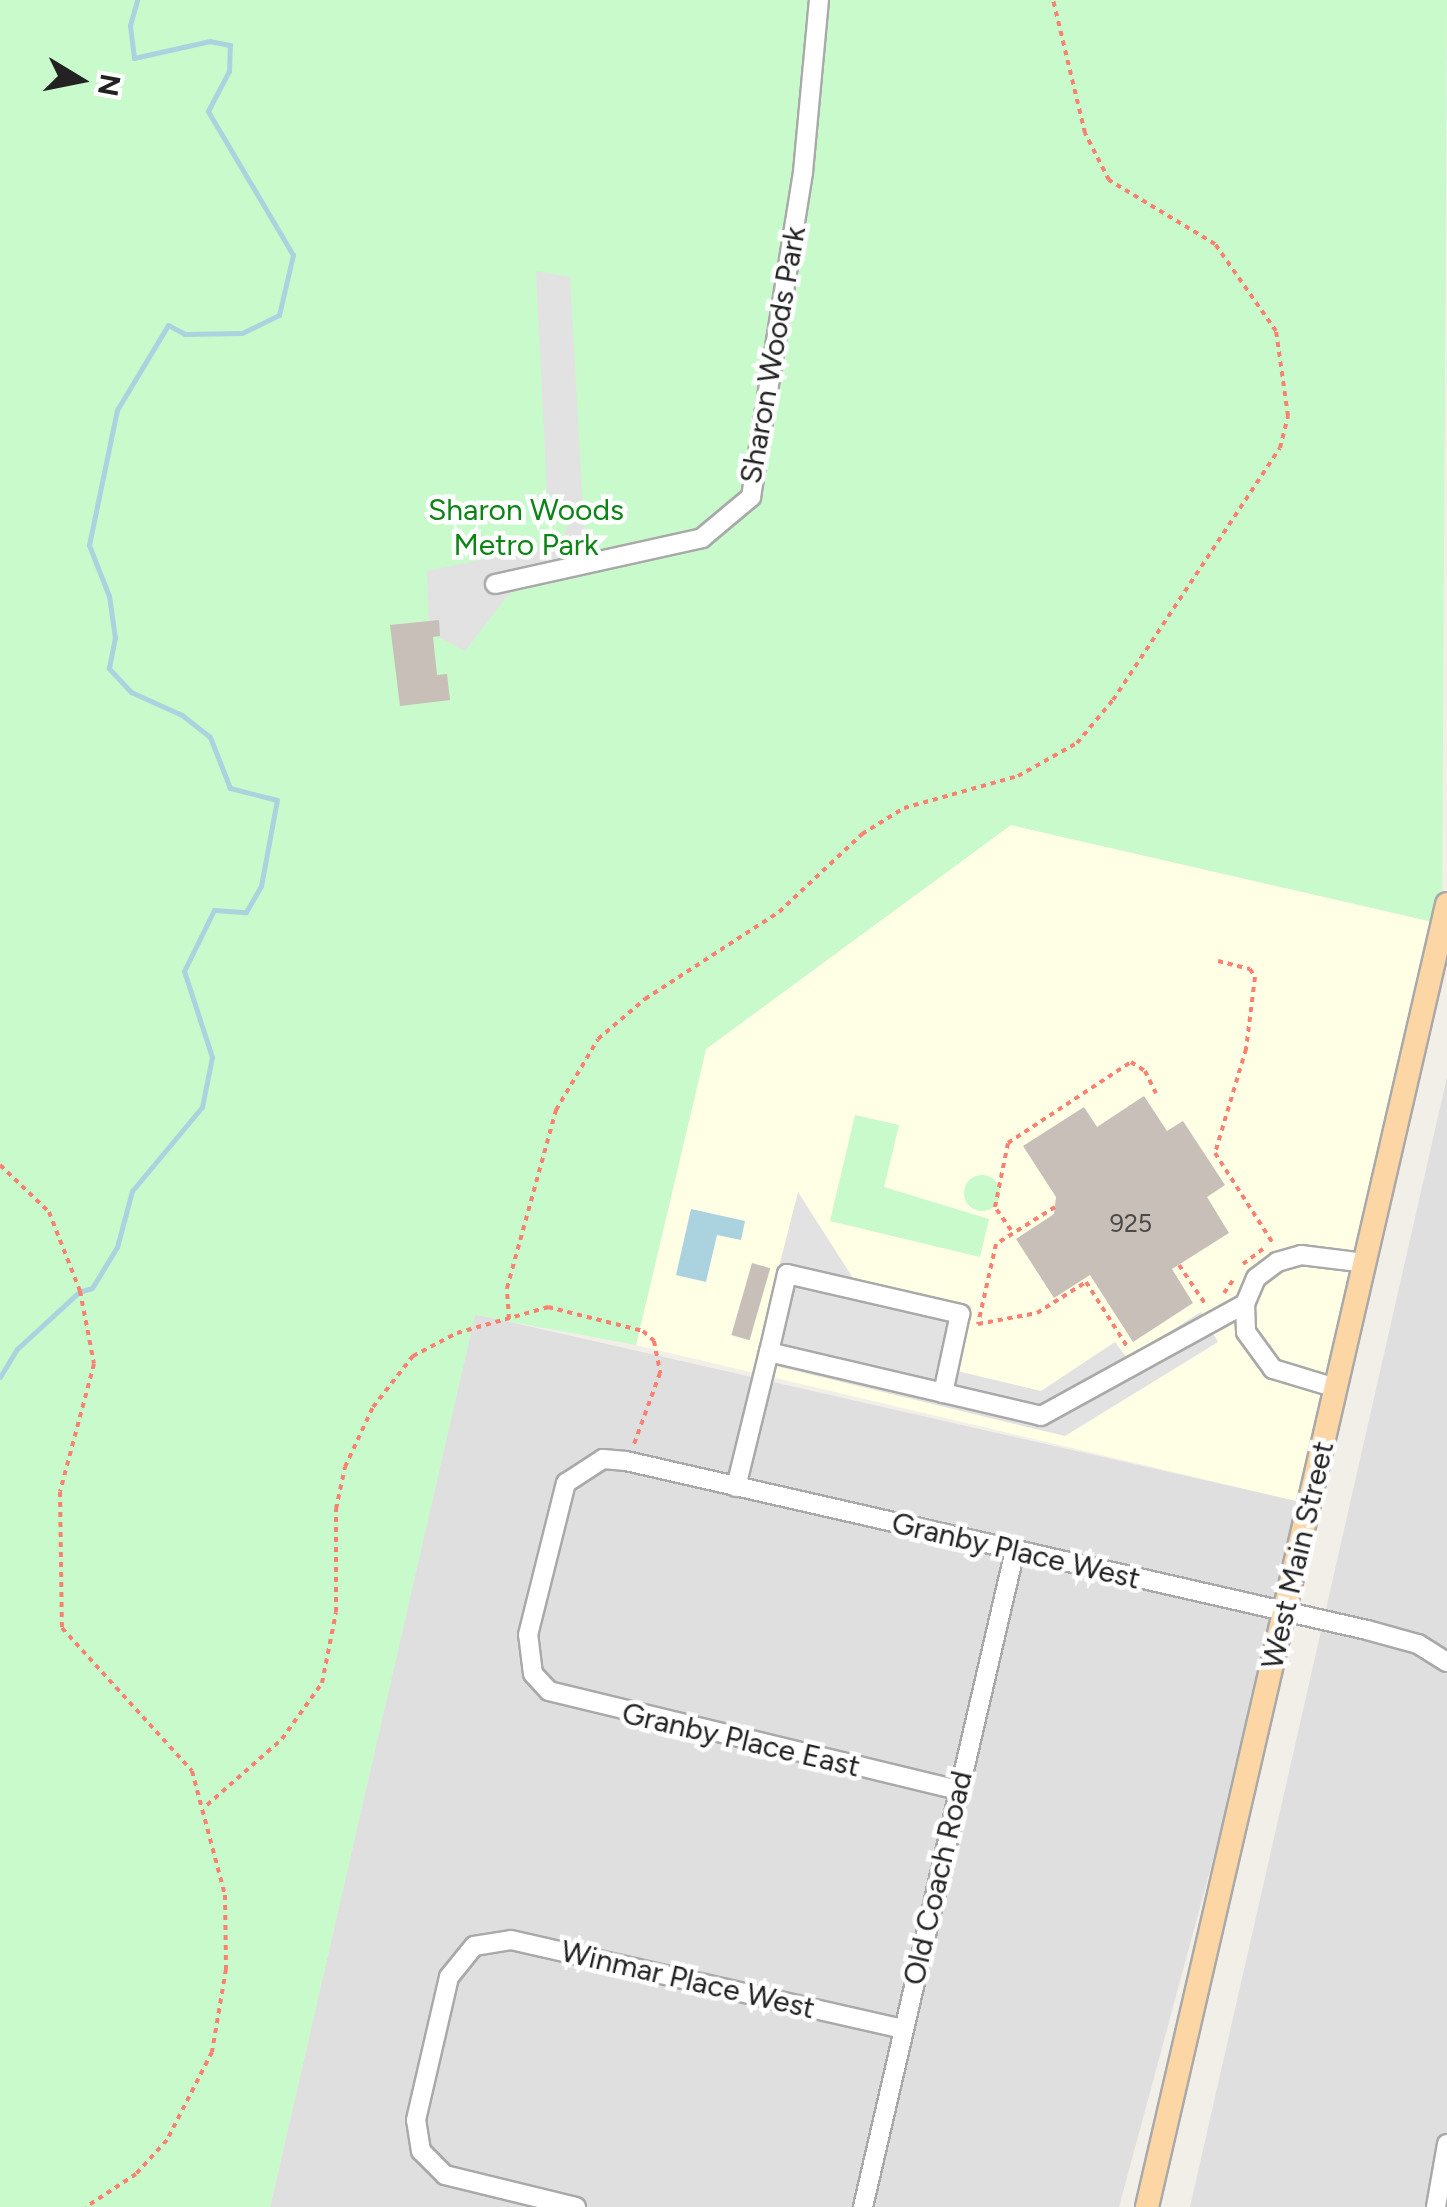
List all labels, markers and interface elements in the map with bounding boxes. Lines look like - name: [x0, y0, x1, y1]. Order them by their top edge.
- north arrow: [30, 30, 130, 130]
- text: N: [91, 72, 128, 99]
- street label: Sharon Woods Park: [733, 224, 813, 486]
- park label: Sharon Woods Metro Park: [428, 492, 624, 562]
- house number: 925: [1110, 1208, 1152, 1238]
- street label: West Main Street: [1254, 1438, 1342, 1672]
- street label: Granby Place West: [888, 1505, 1144, 1597]
- street label: Granby Place East: [619, 1695, 863, 1785]
- street label: Old Coach Road: [896, 1767, 980, 1989]
- street label: Winmar Place West: [558, 1933, 818, 2027]

